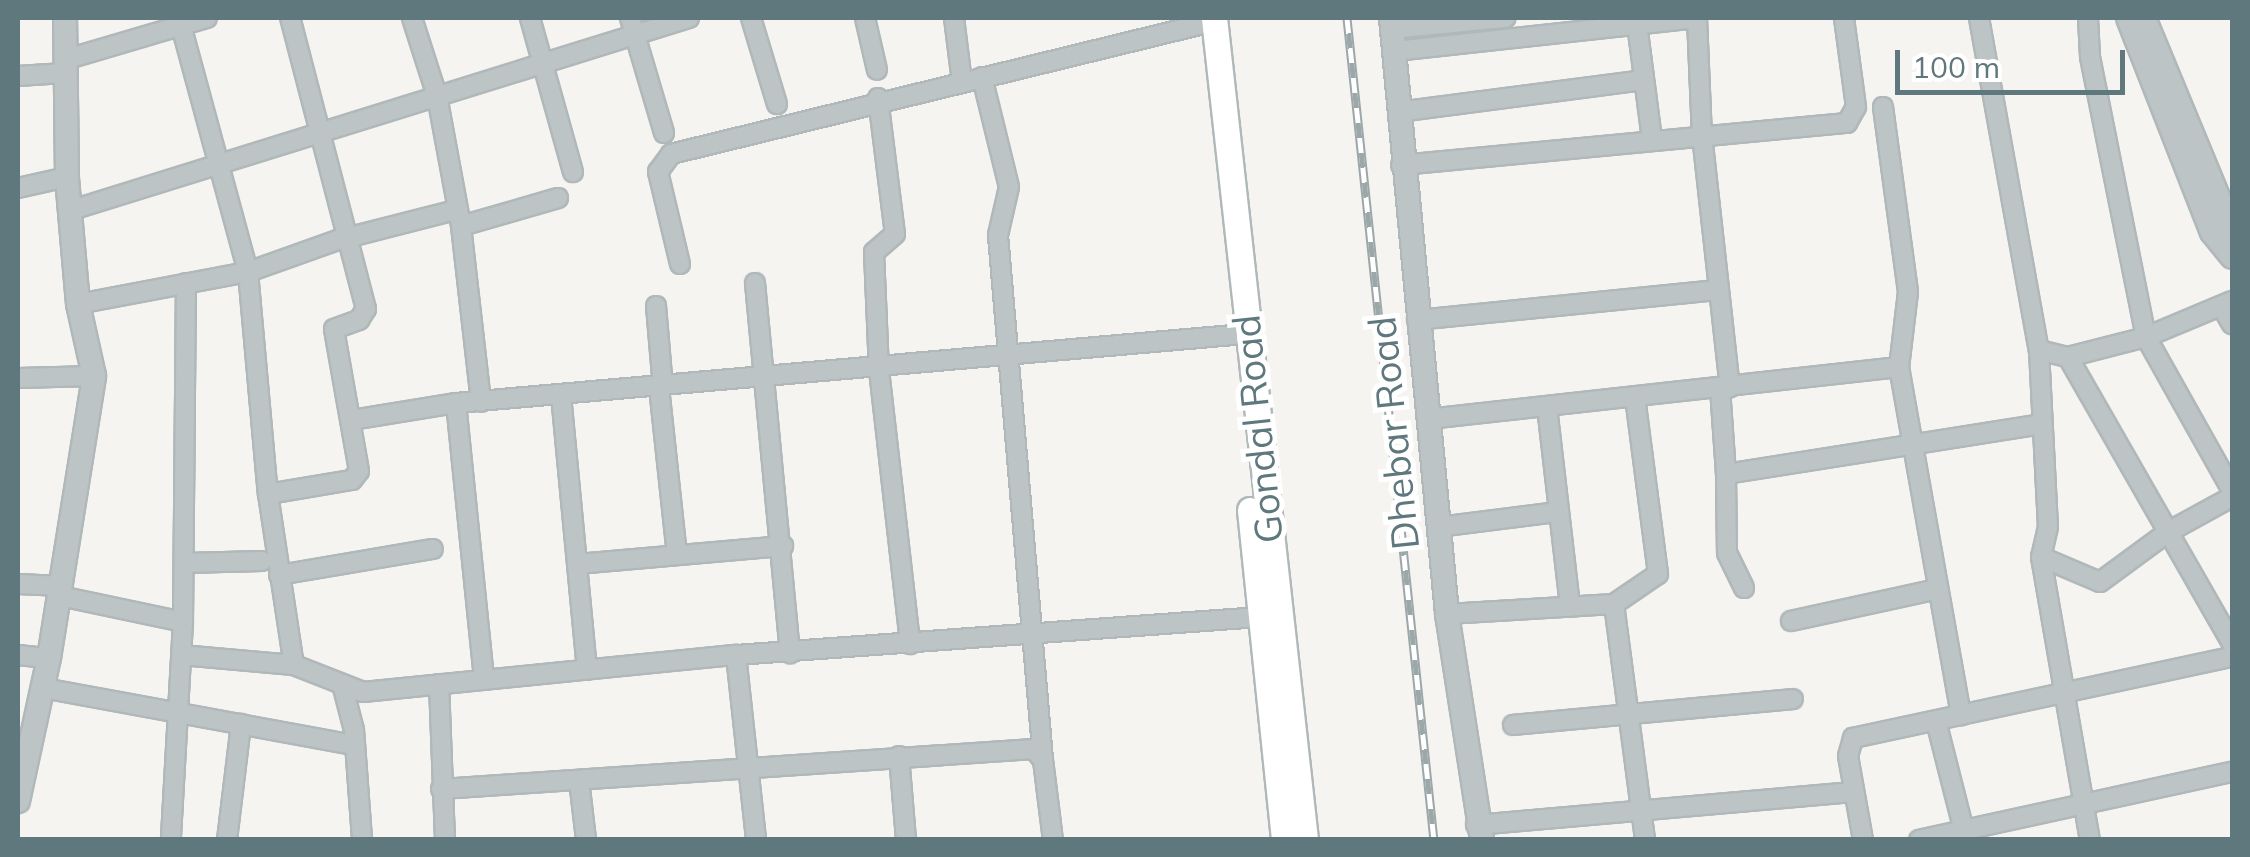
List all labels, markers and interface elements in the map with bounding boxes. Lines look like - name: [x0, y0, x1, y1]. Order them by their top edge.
- scale bar: [1900, 30, 2130, 92]
- text: 100 m: [1912, 48, 2000, 86]
- street label: Gondal Road: [1223, 313, 1293, 545]
- street label: Dhebar Road: [1359, 314, 1429, 552]

